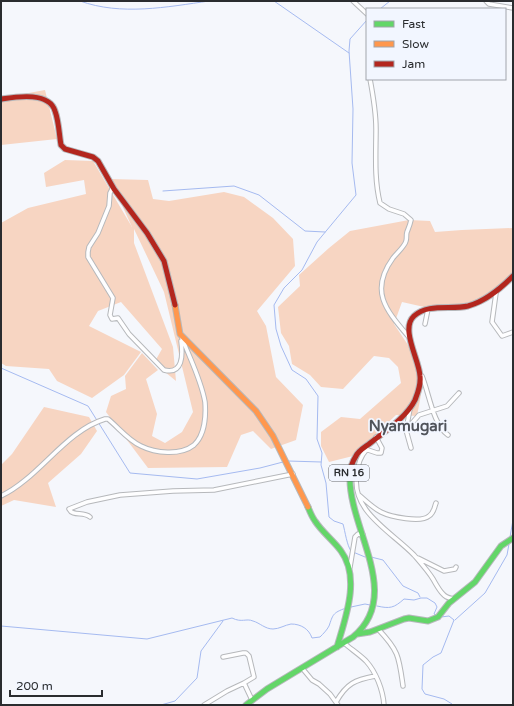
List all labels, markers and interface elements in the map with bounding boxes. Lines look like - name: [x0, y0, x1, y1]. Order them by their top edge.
- legend: [366, 8, 506, 80]
- text: Fast: [402, 17, 426, 31]
- text: Slow: [402, 37, 429, 51]
- text: Jam: [402, 57, 425, 71]
- district label: Nyamugari: [369, 417, 447, 436]
- road number: RN 16: [329, 465, 369, 481]
- scale bar: [10, 672, 102, 698]
- text: 200 m: [16, 679, 53, 693]

